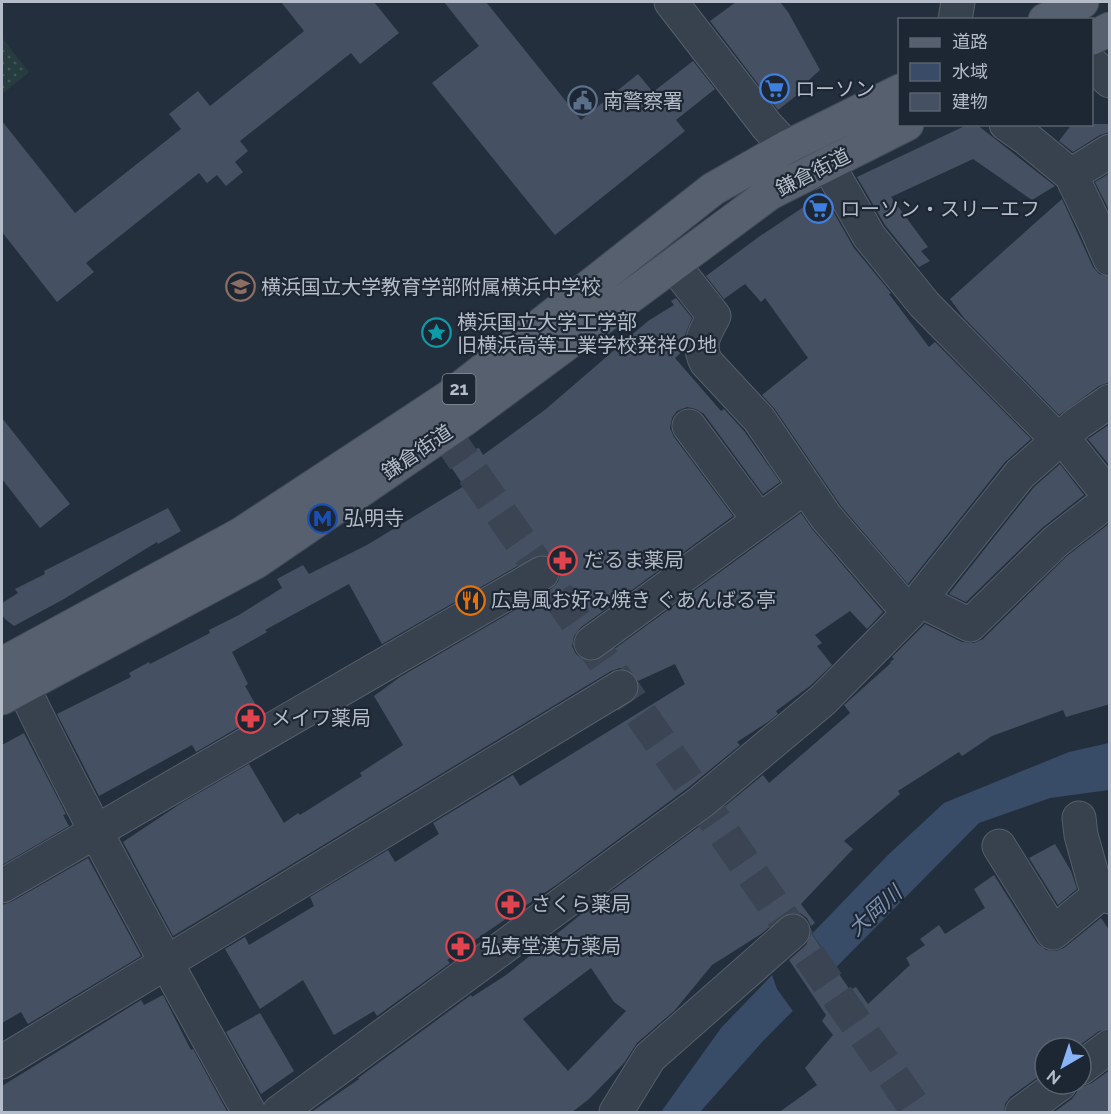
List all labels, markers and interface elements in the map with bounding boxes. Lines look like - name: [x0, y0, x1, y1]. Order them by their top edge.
- legend: [898, 18, 1093, 126]
- text: 道路: [952, 31, 988, 52]
- text: 水域: [952, 61, 988, 82]
- supermarket icon: ローソン: [758, 73, 790, 105]
- place label: ローソン: [795, 77, 875, 101]
- public building icon: 南警察署: [566, 85, 598, 117]
- place label: 南警察署: [603, 89, 683, 113]
- text: 建物: [952, 91, 988, 112]
- street label: 鎌倉街道: [772, 143, 854, 201]
- supermarket icon: ローソン・スリーエフ: [803, 193, 835, 225]
- place label: ローソン・スリーエフ: [840, 197, 1040, 221]
- school or university icon: 横浜国立大学教育学部附属横浜中学校: [224, 271, 256, 303]
- place label: 横浜国立大学教育学部附属横浜中学校: [261, 275, 601, 299]
- place label: 横浜国立大学工学部 旧横浜高等工業学校発祥の地: [457, 310, 717, 357]
- place icon: 横浜国立大学工学部 旧横浜高等工業学校発祥の地: [420, 317, 452, 349]
- road number: 21: [442, 374, 476, 404]
- street label: 鎌倉街道: [377, 420, 457, 484]
- metro station icon: 弘明寺: [307, 502, 339, 534]
- place label: 弘明寺: [344, 506, 404, 530]
- pharmacy icon: だるま薬局: [547, 544, 579, 576]
- place label: だるま薬局: [584, 548, 684, 572]
- restaurant icon: 広島風お好み焼き ぐあんばる亭: [454, 584, 486, 616]
- place label: 広島風お好み焼き ぐあんばる亭: [491, 588, 776, 612]
- pharmacy icon: メイワ薬局: [234, 702, 266, 734]
- place label: メイワ薬局: [271, 706, 371, 730]
- water label: 大岡川: [843, 879, 908, 941]
- pharmacy icon: さくら薬局: [494, 888, 526, 920]
- place label: さくら薬局: [531, 892, 631, 916]
- pharmacy icon: 弘寿堂漢方薬局: [444, 930, 476, 962]
- place label: 弘寿堂漢方薬局: [481, 934, 621, 958]
- north arrow: [1033, 1036, 1093, 1096]
- text: N: [1043, 1066, 1065, 1088]

